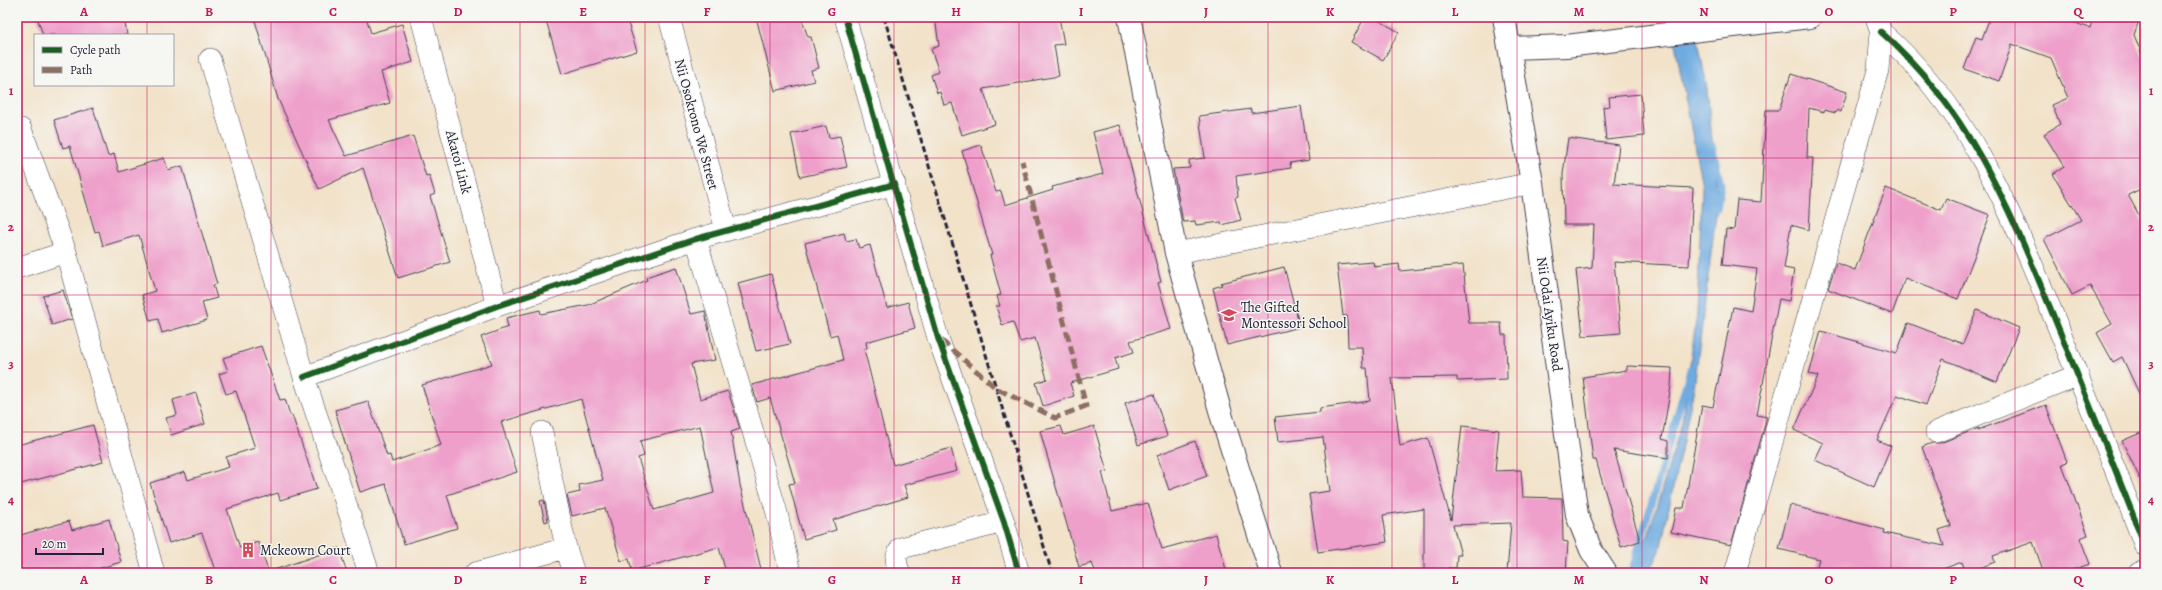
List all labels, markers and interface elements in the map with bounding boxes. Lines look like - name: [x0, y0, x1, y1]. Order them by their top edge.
- text: A: [79, 3, 89, 20]
- text: B: [205, 3, 213, 20]
- text: C: [329, 3, 337, 20]
- text: D: [453, 3, 463, 20]
- text: E: [579, 3, 587, 20]
- text: F: [704, 3, 711, 20]
- text: G: [828, 3, 836, 20]
- text: H: [951, 3, 961, 20]
- text: I: [1079, 3, 1084, 20]
- text: J: [1204, 3, 1208, 20]
- text: K: [1326, 3, 1335, 20]
- text: L: [1452, 3, 1459, 20]
- text: M: [1574, 3, 1585, 20]
- text: N: [1699, 3, 1709, 20]
- text: O: [1825, 3, 1834, 20]
- text: P: [1949, 3, 1957, 20]
- text: Q: [2074, 3, 2085, 20]
- legend: [34, 34, 174, 86]
- text: Cycle path: [70, 42, 121, 58]
- street label: Nii Osokrono We Street: [670, 57, 723, 192]
- text: Path: [70, 62, 93, 78]
- text: 1: [9, 82, 14, 99]
- text: 1: [2149, 82, 2154, 99]
- street label: Akatoi Link: [441, 127, 476, 196]
- text: 2: [8, 218, 15, 235]
- text: 2: [2148, 218, 2155, 235]
- street label: Nii Odai Ayiku Road: [1532, 256, 1567, 373]
- place label: The Gifted Montessori School: [1241, 298, 1347, 333]
- school or university icon: The Gifted Montessori School: [1220, 306, 1238, 324]
- text: 3: [8, 355, 14, 372]
- text: 3: [2148, 355, 2154, 372]
- text: 4: [8, 491, 14, 508]
- text: 4: [2148, 491, 2154, 508]
- scale bar: [36, 530, 103, 556]
- text: 20 m: [42, 536, 66, 552]
- building icon: Mckeown Court: [239, 541, 257, 559]
- place label: Mckeown Court: [260, 541, 351, 560]
- text: A: [79, 571, 89, 588]
- text: B: [205, 571, 213, 588]
- text: C: [329, 571, 337, 588]
- text: D: [453, 571, 463, 588]
- text: E: [579, 571, 587, 588]
- text: F: [704, 571, 711, 588]
- text: G: [828, 571, 836, 588]
- text: H: [951, 571, 961, 588]
- text: I: [1079, 571, 1084, 588]
- text: J: [1204, 571, 1208, 588]
- text: K: [1326, 571, 1335, 588]
- text: L: [1452, 571, 1459, 588]
- text: M: [1574, 571, 1585, 588]
- text: N: [1699, 571, 1709, 588]
- text: O: [1825, 571, 1834, 588]
- text: P: [1949, 571, 1957, 588]
- text: Q: [2074, 571, 2085, 588]

